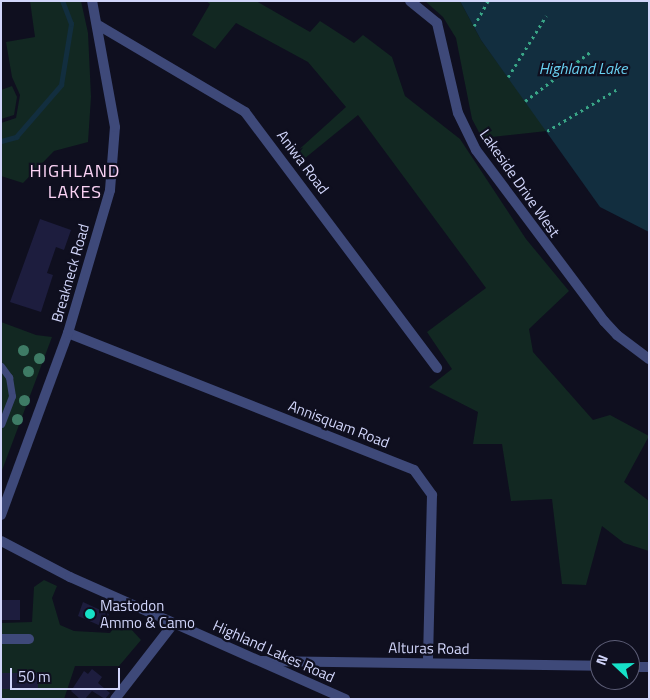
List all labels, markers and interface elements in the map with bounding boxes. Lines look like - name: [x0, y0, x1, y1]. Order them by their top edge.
- water label: Highland Lake: [539, 58, 627, 78]
- street label: Lakeside Drive West: [476, 126, 564, 240]
- street label: Aniwa Road: [273, 127, 333, 197]
- district label: HIGHLAND LAKES: [29, 161, 121, 203]
- street label: Breakneck Road: [47, 222, 93, 324]
- street label: Annisquam Road: [286, 396, 392, 452]
- place label: Mastodon Ammo & Camo: [100, 596, 195, 631]
- marker: Mastodon Ammo & Camo: [84, 608, 96, 620]
- street label: Highland Lakes Road: [210, 616, 338, 686]
- street label: Alturas Road: [388, 638, 470, 658]
- north arrow: [590, 640, 640, 690]
- text: N: [590, 652, 613, 668]
- scale bar: [12, 658, 122, 690]
- text: 50 m: [18, 665, 51, 688]

